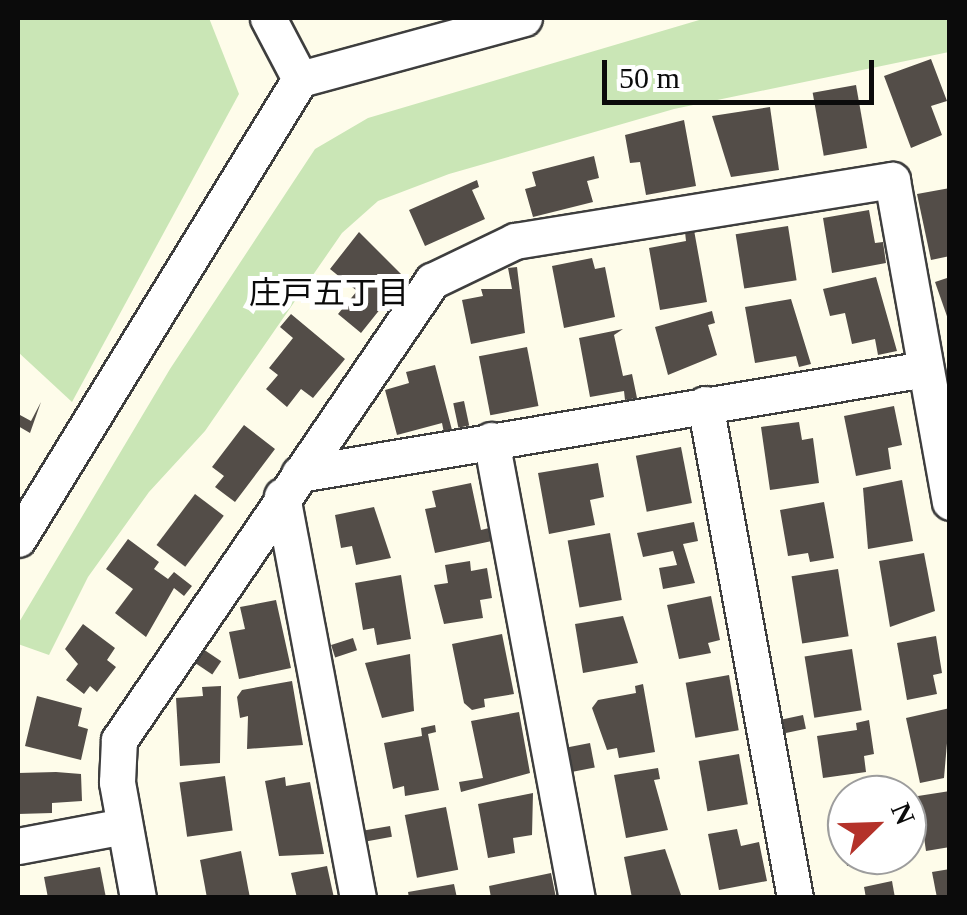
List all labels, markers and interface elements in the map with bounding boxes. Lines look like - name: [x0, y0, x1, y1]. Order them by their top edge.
- scale bar: [607, 40, 880, 102]
- text: 50 m: [619, 61, 680, 94]
- district label: 庄戸五丁目: [249, 274, 409, 312]
- north arrow: [827, 775, 927, 875]
- text: N: [885, 798, 921, 829]

